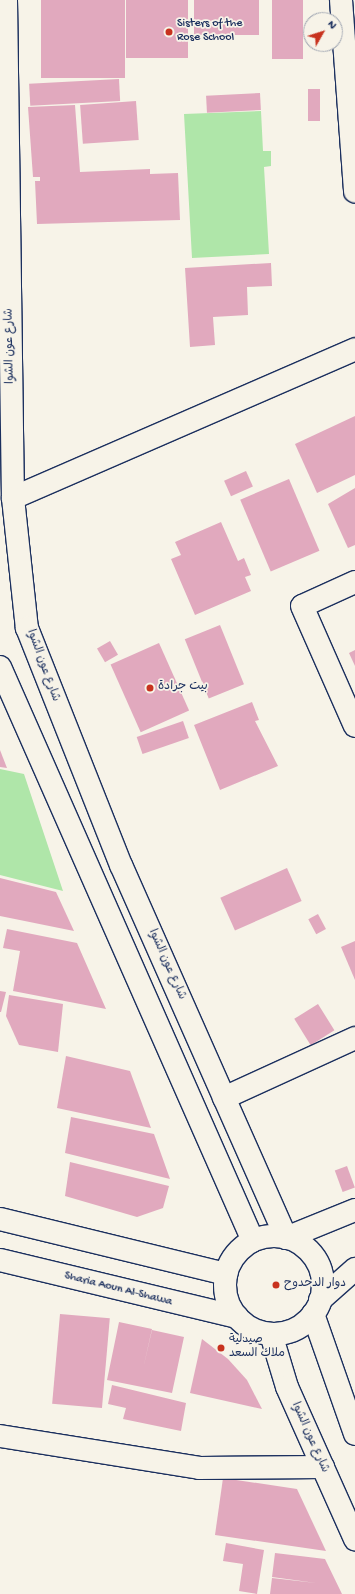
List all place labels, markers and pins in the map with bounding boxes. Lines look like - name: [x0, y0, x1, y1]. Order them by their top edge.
- place label: Sisters of the Rose School: [177, 18, 242, 46]
- marker: Sisters of the Rose School: [164, 27, 174, 37]
- place label: بيت جرادة: [158, 681, 208, 695]
- marker: بيت جرادة: [145, 683, 155, 693]
- place label: دوار الدحدوح: [284, 1278, 346, 1292]
- marker: دوار الدحدوح: [271, 1280, 281, 1290]
- place label: صيدلية ملاك السعد: [229, 1334, 285, 1362]
- marker: صيدلية ملاك السعد: [216, 1343, 226, 1353]

